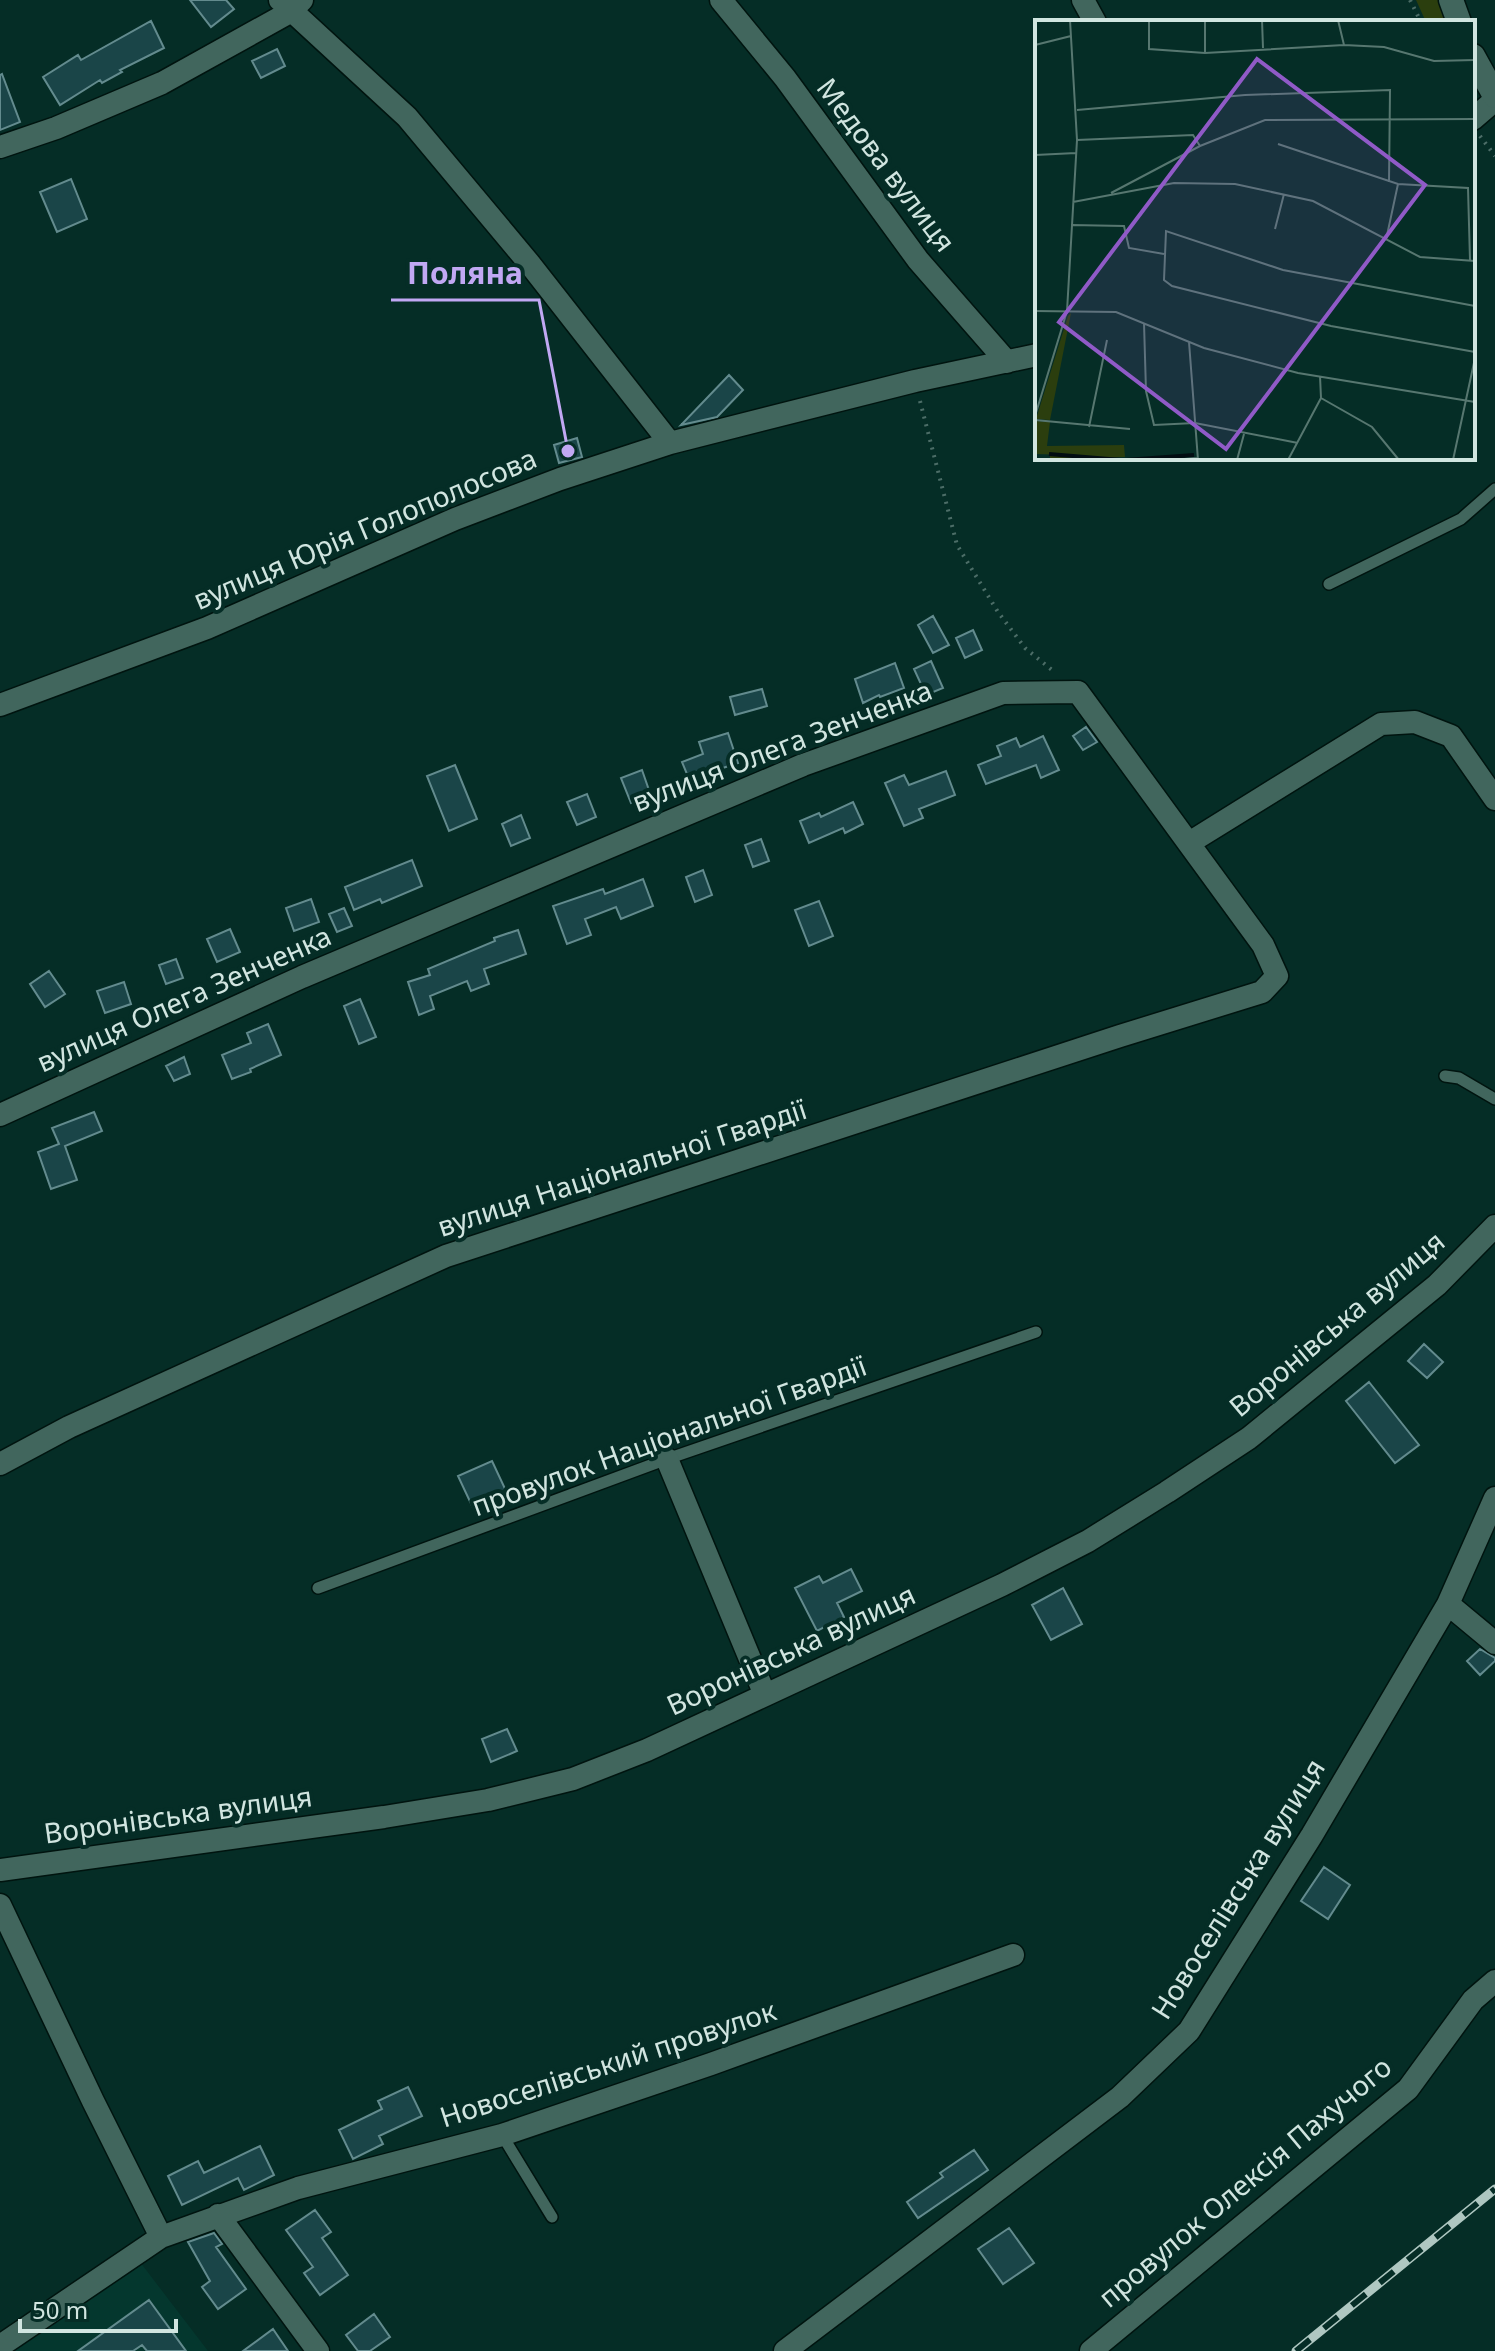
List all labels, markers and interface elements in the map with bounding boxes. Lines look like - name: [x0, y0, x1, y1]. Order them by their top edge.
- inset map: [1035, 20, 1475, 460]
- street label: Медова вулиця: [809, 70, 965, 259]
- callout: Поляна: [391, 246, 539, 300]
- text: Поляна: [407, 252, 523, 293]
- street label: вулиця Юрія Голополосова: [187, 438, 542, 618]
- street label: вулиця Олега Зенченка: [626, 670, 937, 820]
- street label: вулиця Олега Зенченка: [30, 916, 337, 1080]
- street label: вулиця Національної Гвардії: [432, 1089, 811, 1245]
- street label: Воронівська вулиця: [1221, 1222, 1452, 1425]
- street label: провулок Національної Гвардії: [466, 1346, 871, 1524]
- street label: Воронівська вулиця: [660, 1575, 921, 1723]
- street label: Новоселівська вулиця: [1142, 1751, 1333, 2026]
- street label: Воронівська вулиця: [41, 1776, 314, 1852]
- street label: Новоселівський провулок: [435, 1991, 781, 2135]
- street label: провулок Олексія Пахучого: [1090, 2047, 1399, 2315]
- scale bar: [20, 2283, 176, 2333]
- text: 50 m: [32, 2293, 88, 2326]

